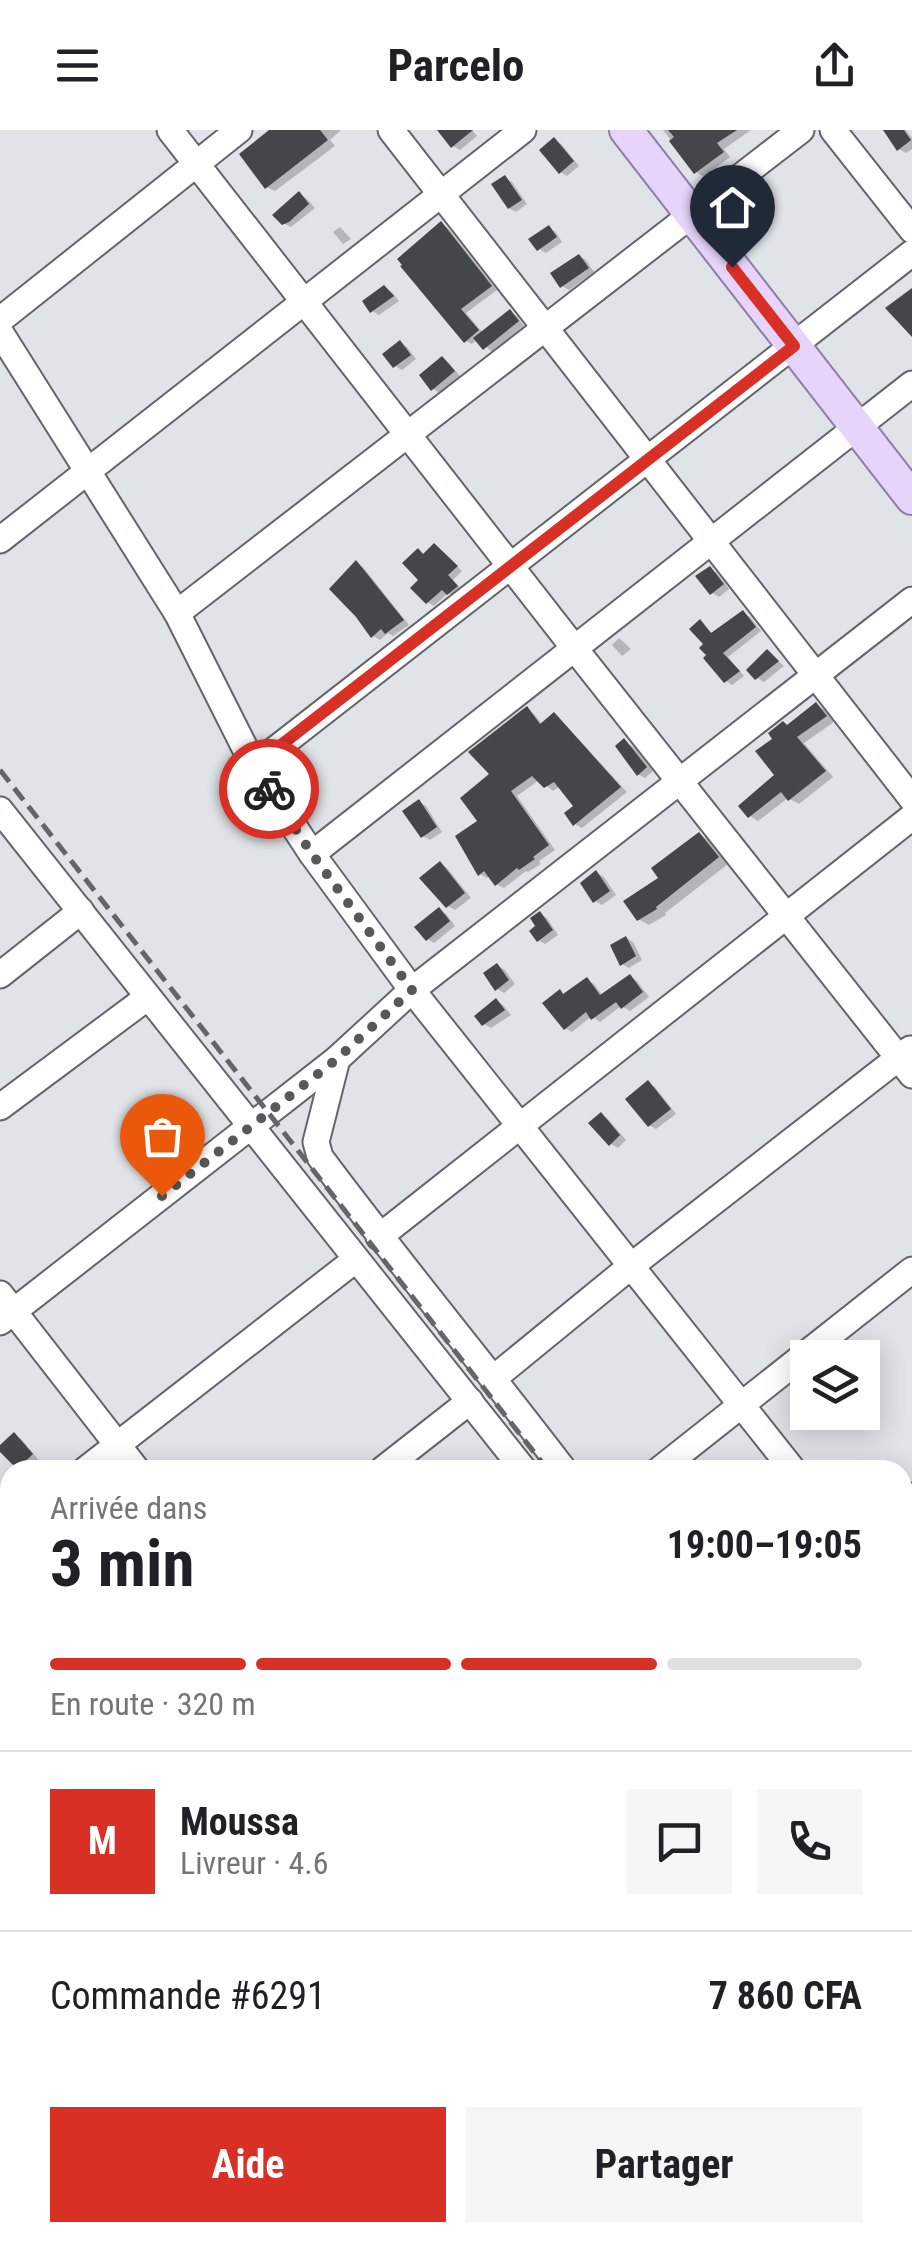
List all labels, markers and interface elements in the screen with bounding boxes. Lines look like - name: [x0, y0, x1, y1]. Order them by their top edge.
- icon: menu: [50, 38, 105, 93]
- icon: share: [807, 38, 862, 93]
- text: Parcelo: [388, 39, 524, 92]
- pin: [690, 165, 775, 268]
- icon: home: [705, 180, 760, 235]
- courier: [219, 739, 319, 839]
- icon: bike: [242, 762, 297, 817]
- pin: [120, 1094, 205, 1197]
- icon: bag: [135, 1109, 190, 1164]
- map controls: [790, 1340, 880, 1430]
- button: layers: [790, 1340, 880, 1430]
- text: Arrivée dans: [50, 1489, 207, 1527]
- text: 19:00–19:05: [667, 1523, 862, 1567]
- text: 3 min: [50, 1526, 194, 1602]
- text: En route · 320 m: [50, 1685, 256, 1723]
- button: chat: [627, 1789, 732, 1894]
- button: phone: [757, 1789, 862, 1894]
- text: Moussa: [180, 1800, 299, 1844]
- text: M: [88, 1819, 117, 1863]
- text: Livreur · 4.6: [180, 1844, 328, 1882]
- text: Commande #6291: [50, 1974, 326, 2018]
- text: 7 860 CFA: [709, 1974, 862, 2018]
- button: Aide: [50, 2107, 446, 2222]
- button: Partager: [466, 2107, 862, 2222]

